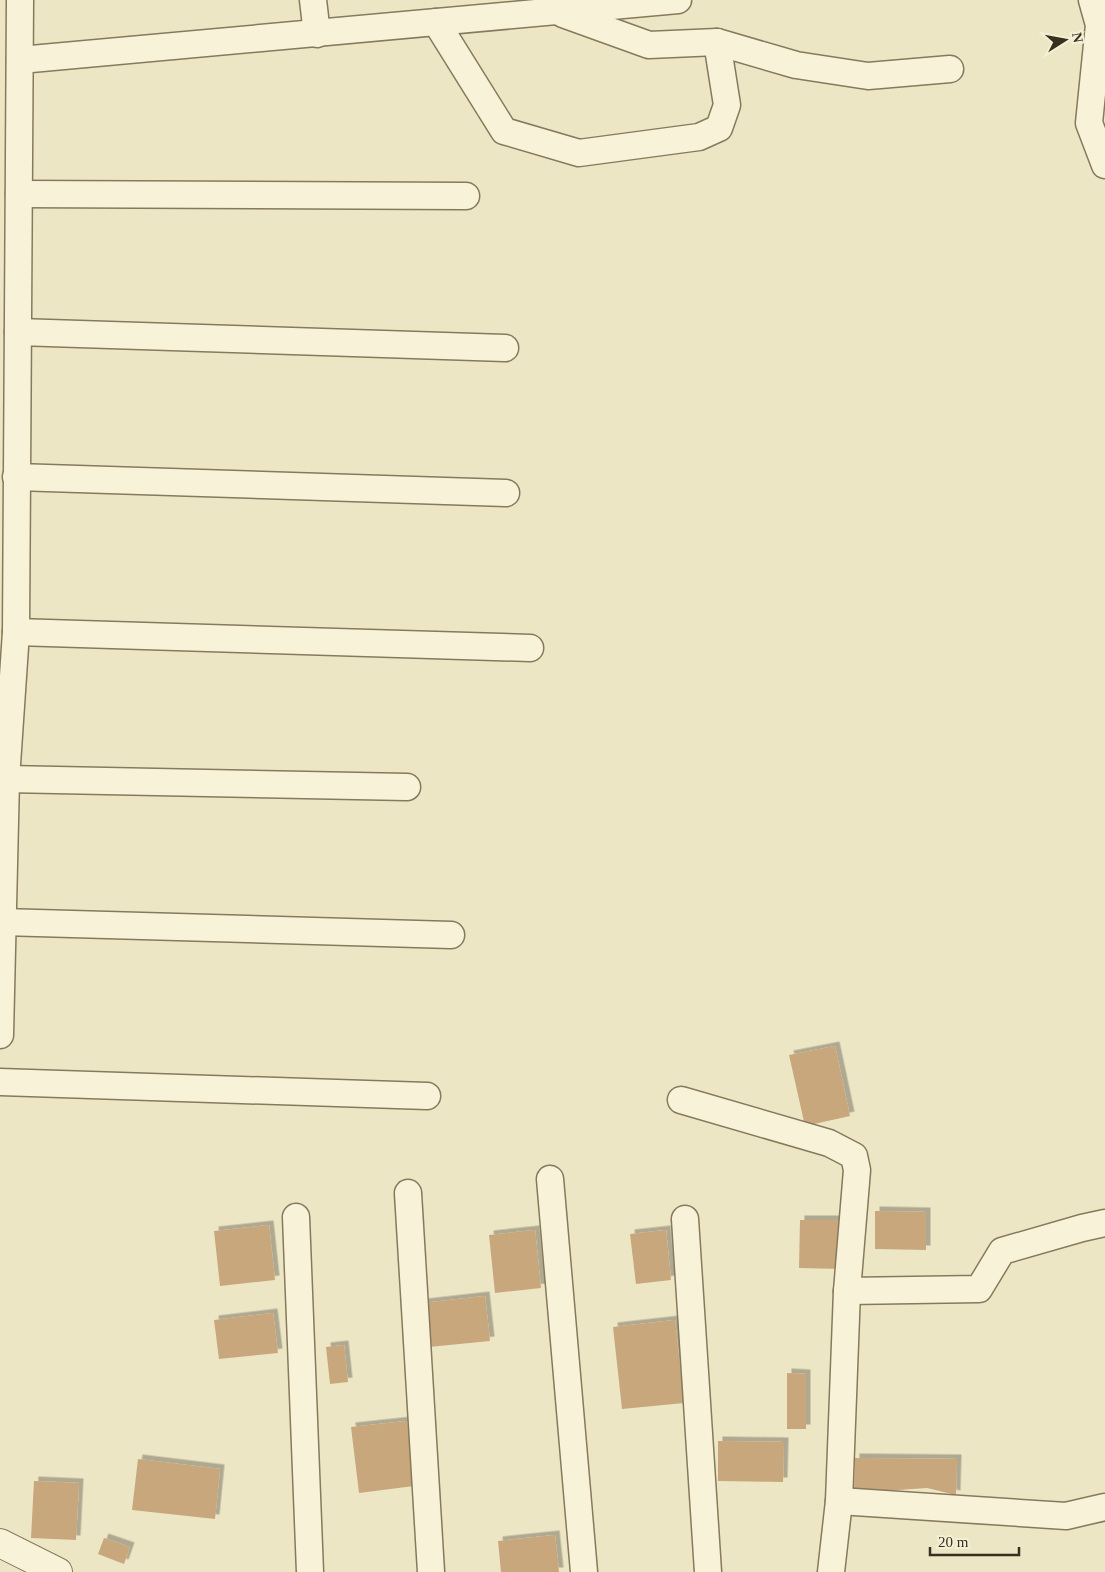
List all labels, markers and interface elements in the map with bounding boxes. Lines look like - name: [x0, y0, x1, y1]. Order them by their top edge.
- north arrow: [1040, 15, 1090, 65]
- text: N: [1069, 31, 1086, 44]
- scale bar: [930, 1524, 1019, 1556]
- text: 20 m: [938, 1534, 969, 1550]

